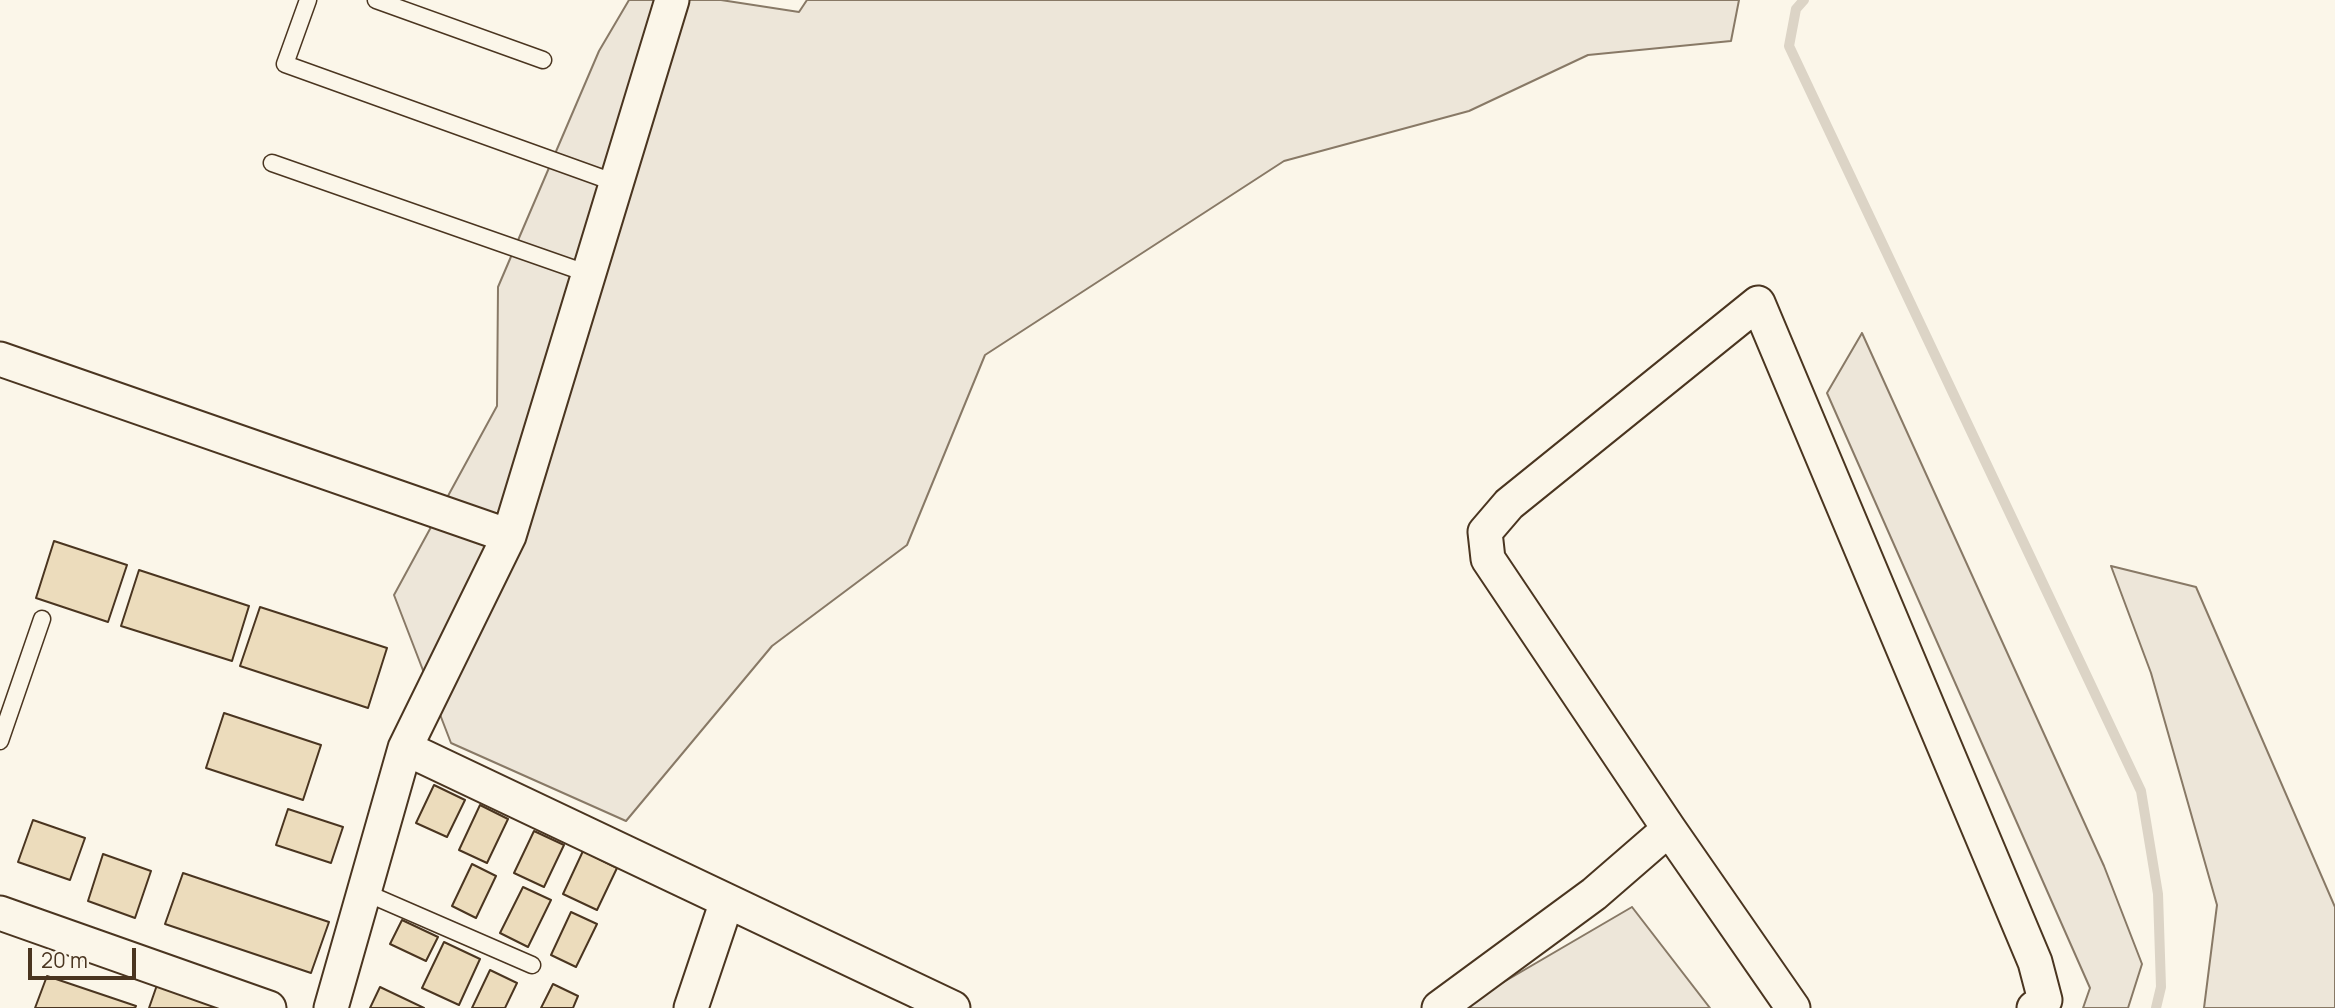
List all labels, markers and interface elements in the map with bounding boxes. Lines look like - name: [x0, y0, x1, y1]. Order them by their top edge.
- scale bar: [32, 934, 140, 978]
- text: 20 m: [41, 946, 88, 974]

